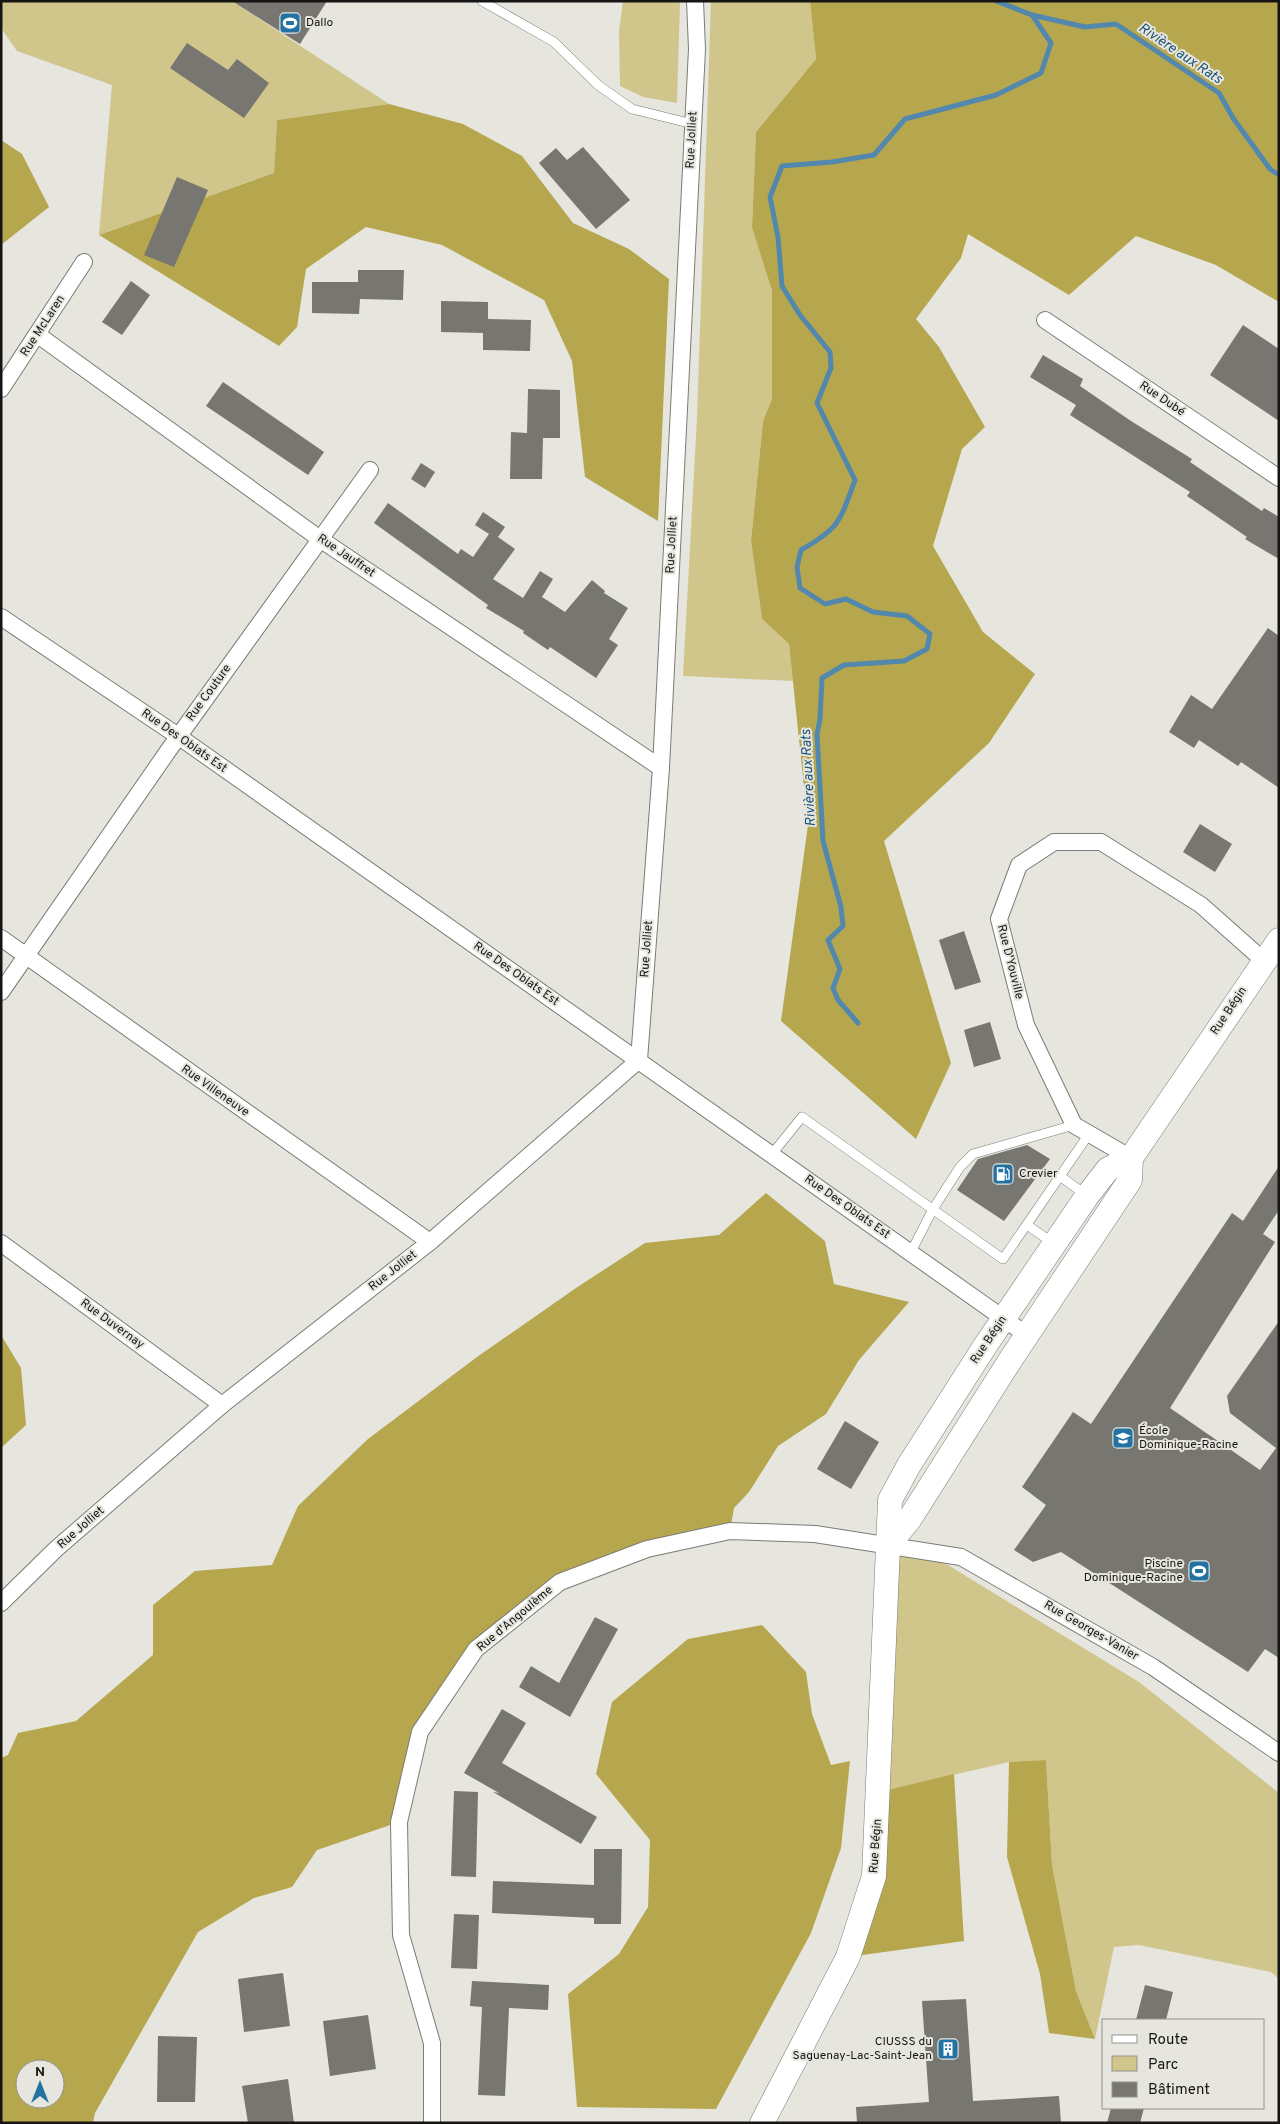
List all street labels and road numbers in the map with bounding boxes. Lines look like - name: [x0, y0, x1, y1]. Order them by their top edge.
- street label: Rue Jolliet: [683, 111, 701, 169]
- street label: Rue McLaren: [17, 292, 69, 360]
- street label: Rue Dubé: [1136, 378, 1188, 420]
- street label: Rue Jolliet: [663, 516, 681, 574]
- street label: Rue Jauffret: [314, 531, 378, 581]
- street label: Rue Couture: [183, 661, 235, 725]
- street label: Rue Des Oblats Est: [138, 705, 230, 777]
- street label: Rue Jolliet: [637, 920, 657, 978]
- street label: Rue D'Youville: [993, 923, 1027, 1001]
- street label: Rue Des Oblats Est: [470, 938, 562, 1010]
- street label: Rue Bégin: [1207, 984, 1251, 1038]
- street label: Rue Villeneuve: [178, 1062, 252, 1120]
- street label: Rue Des Oblats Est: [801, 1171, 893, 1243]
- street label: Rue Jolliet: [366, 1247, 420, 1295]
- street label: Rue Duvernay: [77, 1295, 147, 1353]
- street label: Rue Bégin: [967, 1313, 1011, 1367]
- street label: Rue Jolliet: [54, 1503, 108, 1553]
- street label: Rue d'Angoulème: [474, 1582, 556, 1656]
- street label: Rue Georges-Vanier: [1041, 1597, 1142, 1665]
- street label: Rue Bégin: [866, 1818, 886, 1874]

